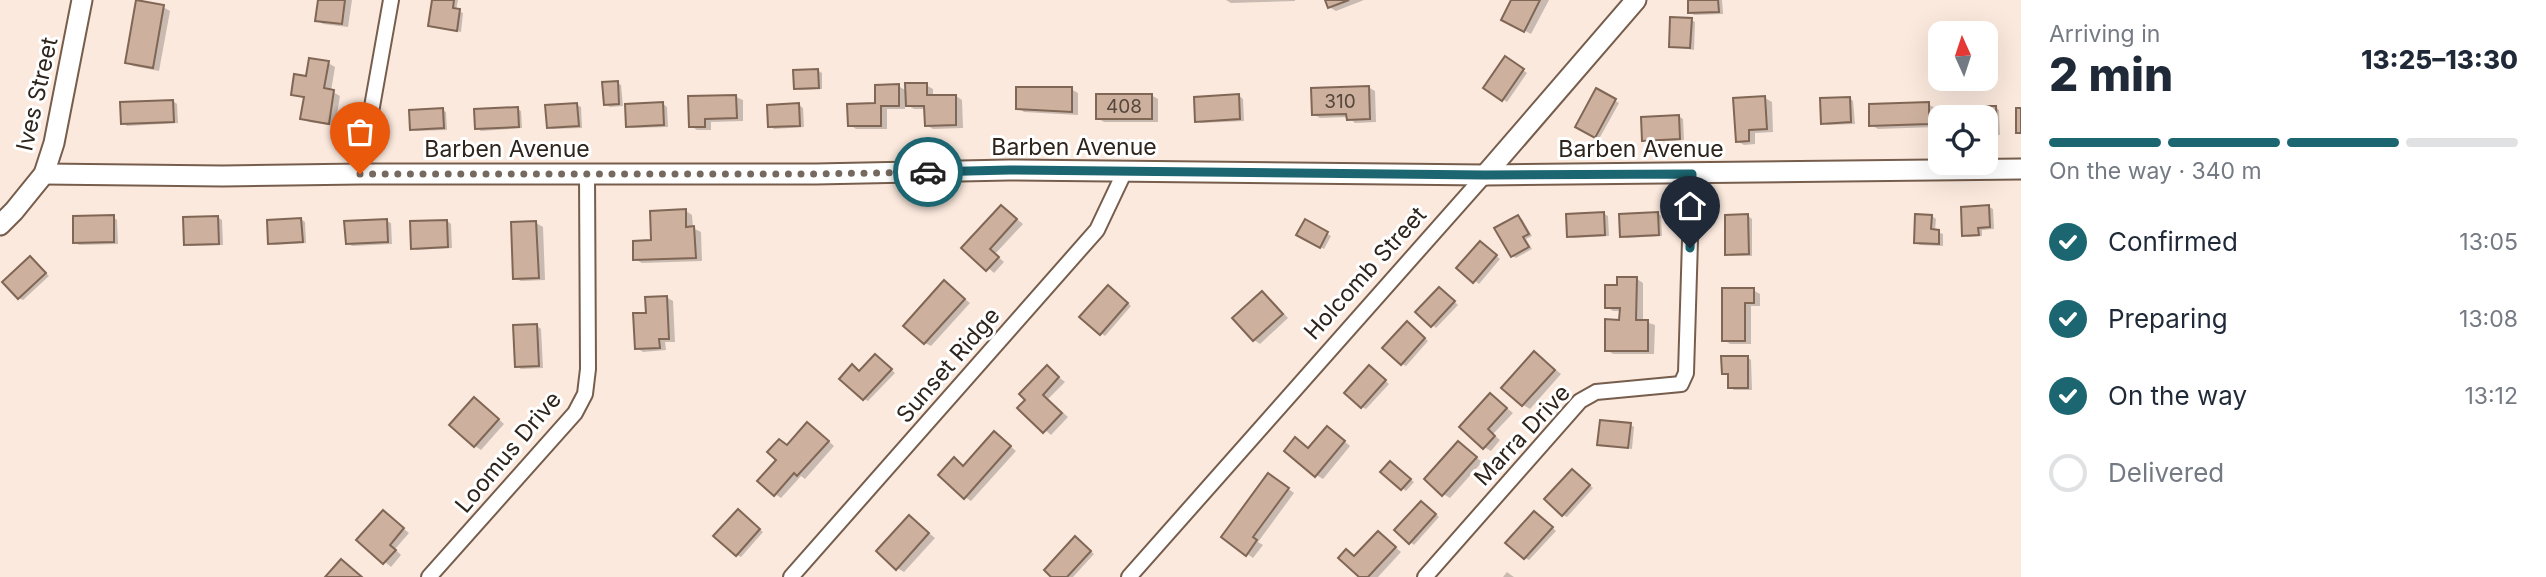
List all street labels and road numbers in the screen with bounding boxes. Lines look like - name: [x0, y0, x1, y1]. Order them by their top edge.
- street label: Ives Street: [10, 34, 64, 154]
- street label: Barben Avenue: [991, 133, 1157, 161]
- street label: Barben Avenue: [424, 135, 590, 163]
- street label: Barben Avenue: [1558, 135, 1724, 163]
- street label: Holcomb Street: [1298, 200, 1432, 345]
- street label: Sunset Ridge: [890, 302, 1006, 428]
- street label: Marra Drive: [1468, 379, 1576, 491]
- street label: Loomus Drive: [449, 386, 567, 518]

